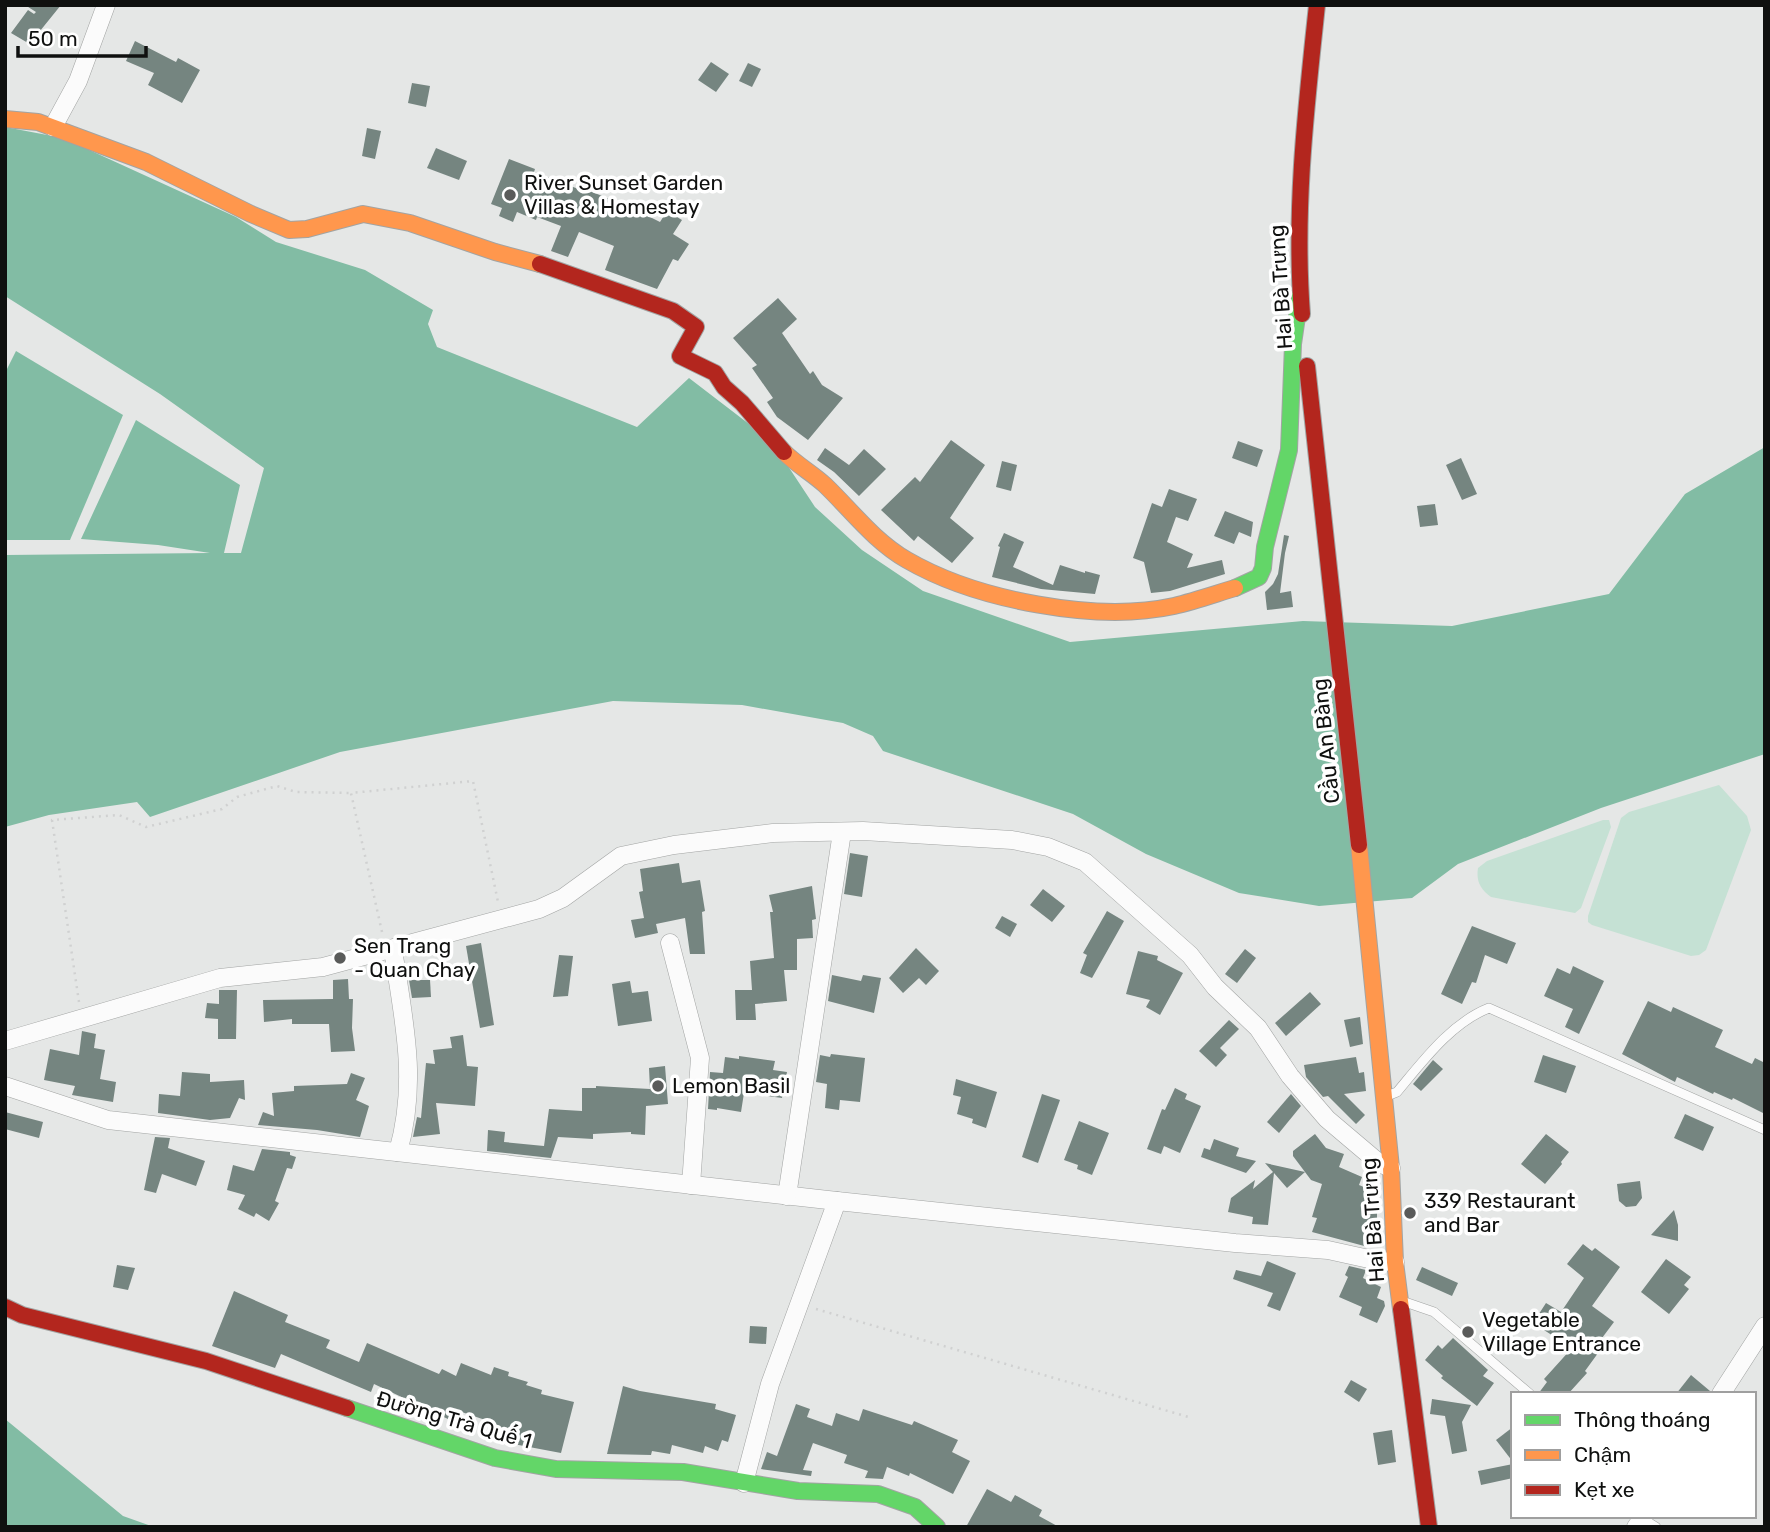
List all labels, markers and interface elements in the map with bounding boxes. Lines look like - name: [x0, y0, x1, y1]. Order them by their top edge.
- scale bar: [18, 14, 145, 58]
- text: 50 m: [28, 26, 78, 51]
- place label: River Sunset Garden Villas & Homestay: [524, 170, 723, 219]
- marker: River Sunset Garden Villas & Homestay: [502, 187, 518, 203]
- street label: Hai Bà Trưng: [1264, 224, 1297, 350]
- street label: Cầu An Bàng: [1307, 677, 1345, 805]
- place label: Sen Trang - Quan Chay: [354, 933, 476, 982]
- marker: Sen Trang - Quan Chay: [332, 950, 348, 966]
- place label: Lemon Basil: [672, 1073, 790, 1098]
- marker: Lemon Basil: [650, 1078, 666, 1094]
- street label: Hai Bà Trưng: [1356, 1157, 1389, 1283]
- place label: 339 Restaurant and Bar: [1424, 1188, 1576, 1237]
- marker: 339 Restaurant and Bar: [1402, 1205, 1418, 1221]
- place label: Vegetable Village Entrance: [1482, 1307, 1641, 1356]
- marker: Vegetable Village Entrance: [1460, 1324, 1476, 1340]
- street label: Đường Trà Quế 1: [374, 1385, 535, 1454]
- legend: [1511, 1392, 1756, 1518]
- text: Thông thoáng: [1574, 1407, 1710, 1432]
- text: Chậm: [1574, 1442, 1631, 1467]
- text: Kẹt xe: [1574, 1477, 1634, 1502]

